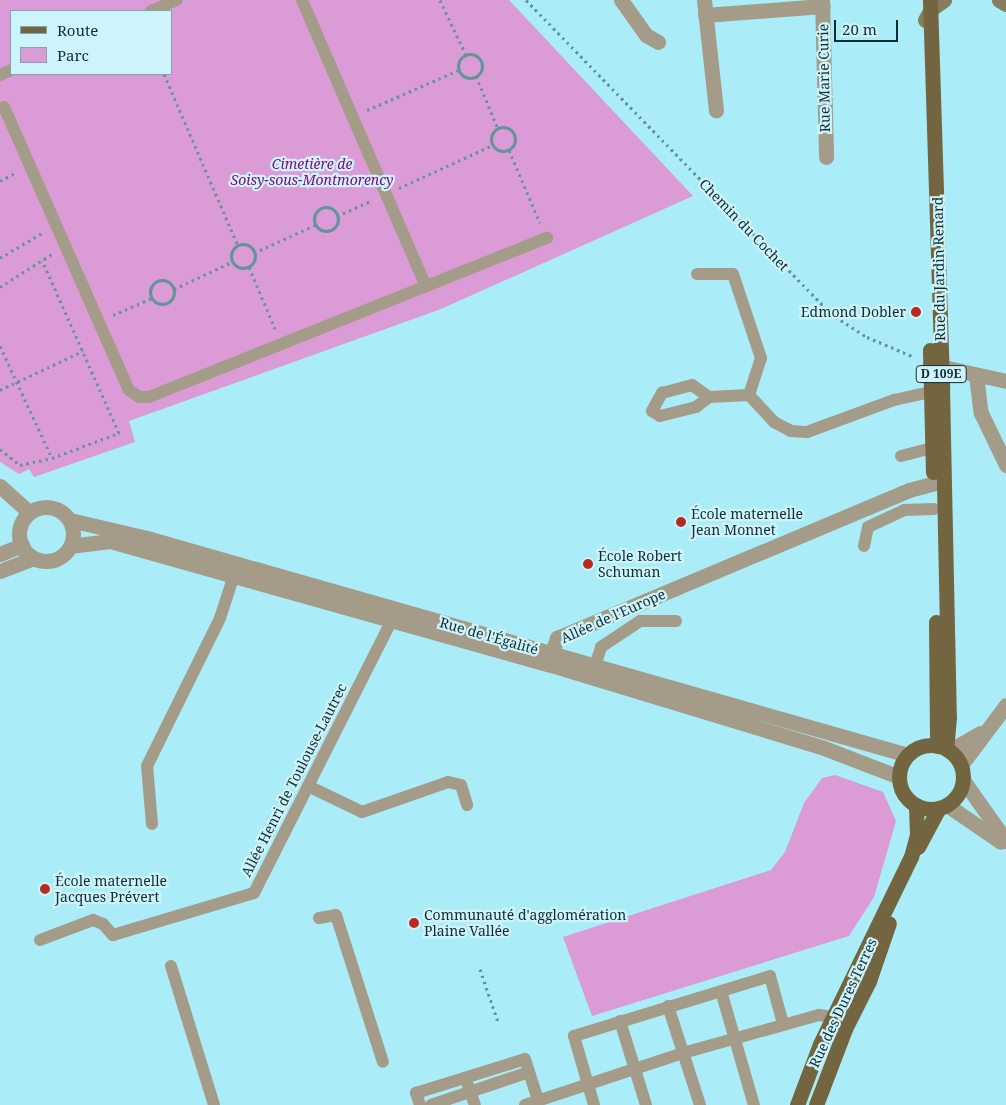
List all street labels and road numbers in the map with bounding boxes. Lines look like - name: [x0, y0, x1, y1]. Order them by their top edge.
- street label: Rue Marie Curie: [815, 24, 833, 132]
- street label: Chemin du Cochet: [696, 176, 792, 274]
- street label: Rue du Jardin Renard: [929, 197, 949, 341]
- road number: D 109E: [915, 364, 967, 384]
- street label: Allée de l'Europe: [558, 585, 668, 647]
- street label: Rue de l'Égalité: [438, 614, 540, 658]
- street label: Allée Henri de Toulouse-Lautrec: [238, 680, 350, 880]
- street label: Rue des Dures Terres: [806, 936, 880, 1070]

